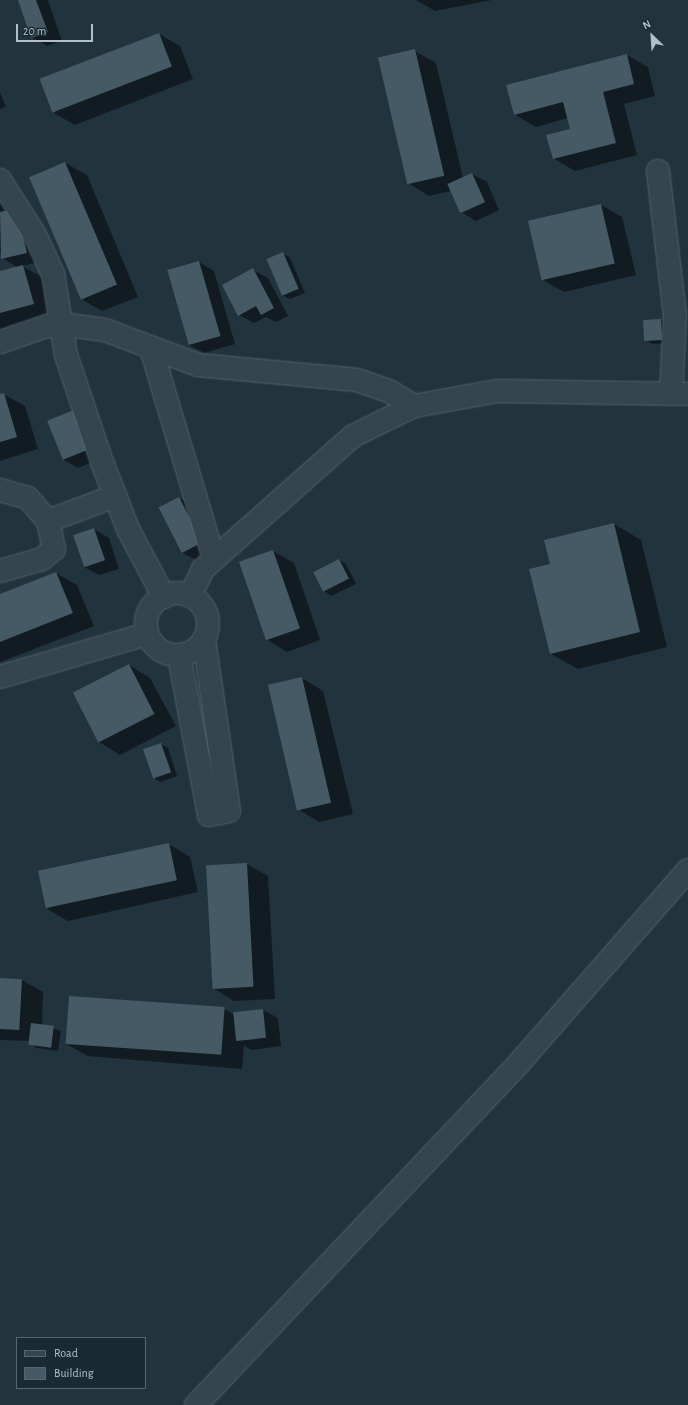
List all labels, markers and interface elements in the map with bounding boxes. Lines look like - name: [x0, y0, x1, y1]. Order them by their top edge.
- scale bar: [18, 16, 95, 42]
- north arrow: [632, 16, 672, 56]
- text: N: [641, 18, 653, 31]
- text: 20 m: [23, 25, 46, 37]
- legend: [16, 1337, 146, 1389]
- text: Road: [54, 1347, 78, 1359]
- text: Building: [54, 1367, 94, 1379]

